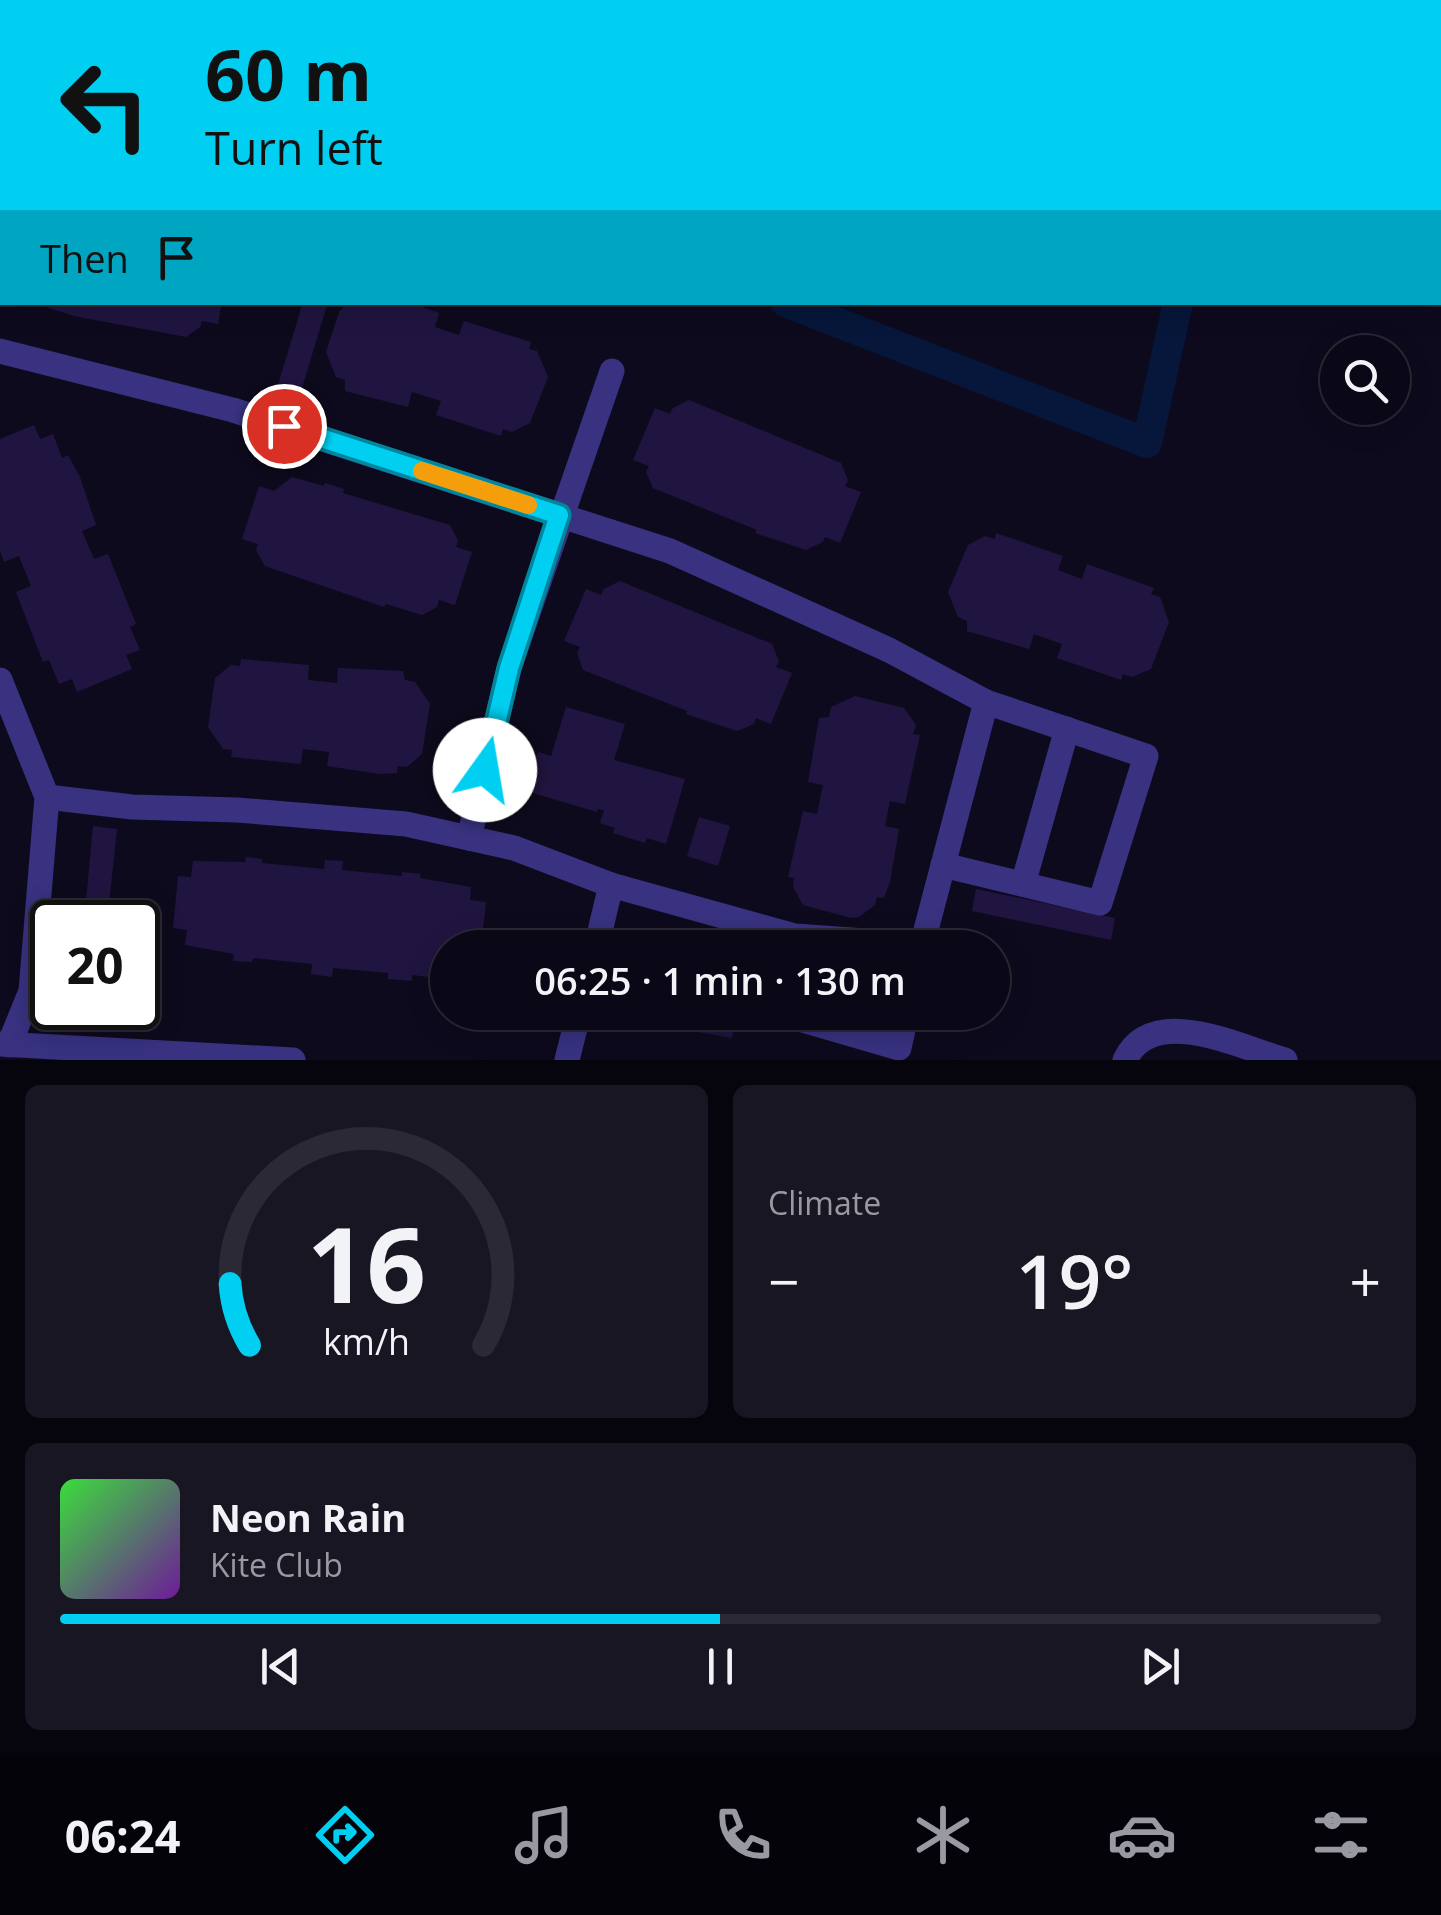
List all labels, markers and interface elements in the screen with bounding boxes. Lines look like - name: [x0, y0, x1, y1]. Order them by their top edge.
- text: 60 m: [205, 26, 372, 122]
- icon: left: [40, 40, 170, 170]
- text: Turn left: [205, 117, 383, 178]
- icon: arrive: [149, 230, 204, 285]
- text: Then: [40, 232, 129, 284]
- map controls: [1320, 335, 1410, 425]
- button: search: [1320, 335, 1410, 425]
- pin: [242, 384, 327, 469]
- icon: arrive: [257, 399, 312, 454]
- position arrow: [433, 718, 537, 822]
- speed limit sign: 20: [30, 900, 160, 1030]
- text: 06:25 · 1 min · 130 m: [534, 954, 906, 1006]
- text: Climate: [768, 1181, 881, 1224]
- text: 16: [307, 1192, 426, 1333]
- text: 19°: [1016, 1229, 1133, 1331]
- text: −: [768, 1243, 799, 1318]
- text: +: [1350, 1243, 1381, 1318]
- text: km/h: [323, 1317, 410, 1365]
- text: Neon Rain: [210, 1491, 406, 1543]
- text: Kite Club: [210, 1543, 343, 1586]
- icon: previous: [253, 1639, 308, 1694]
- icon: pause: [693, 1639, 748, 1694]
- icon: next: [1133, 1639, 1188, 1694]
- icon: directions: [310, 1800, 380, 1870]
- icon: music: [509, 1800, 579, 1870]
- icon: phone: [708, 1800, 778, 1870]
- icon: climate: [908, 1800, 978, 1870]
- icon: car: [1107, 1800, 1177, 1870]
- icon: filters: [1306, 1800, 1376, 1870]
- text: 06:24: [65, 1805, 180, 1866]

